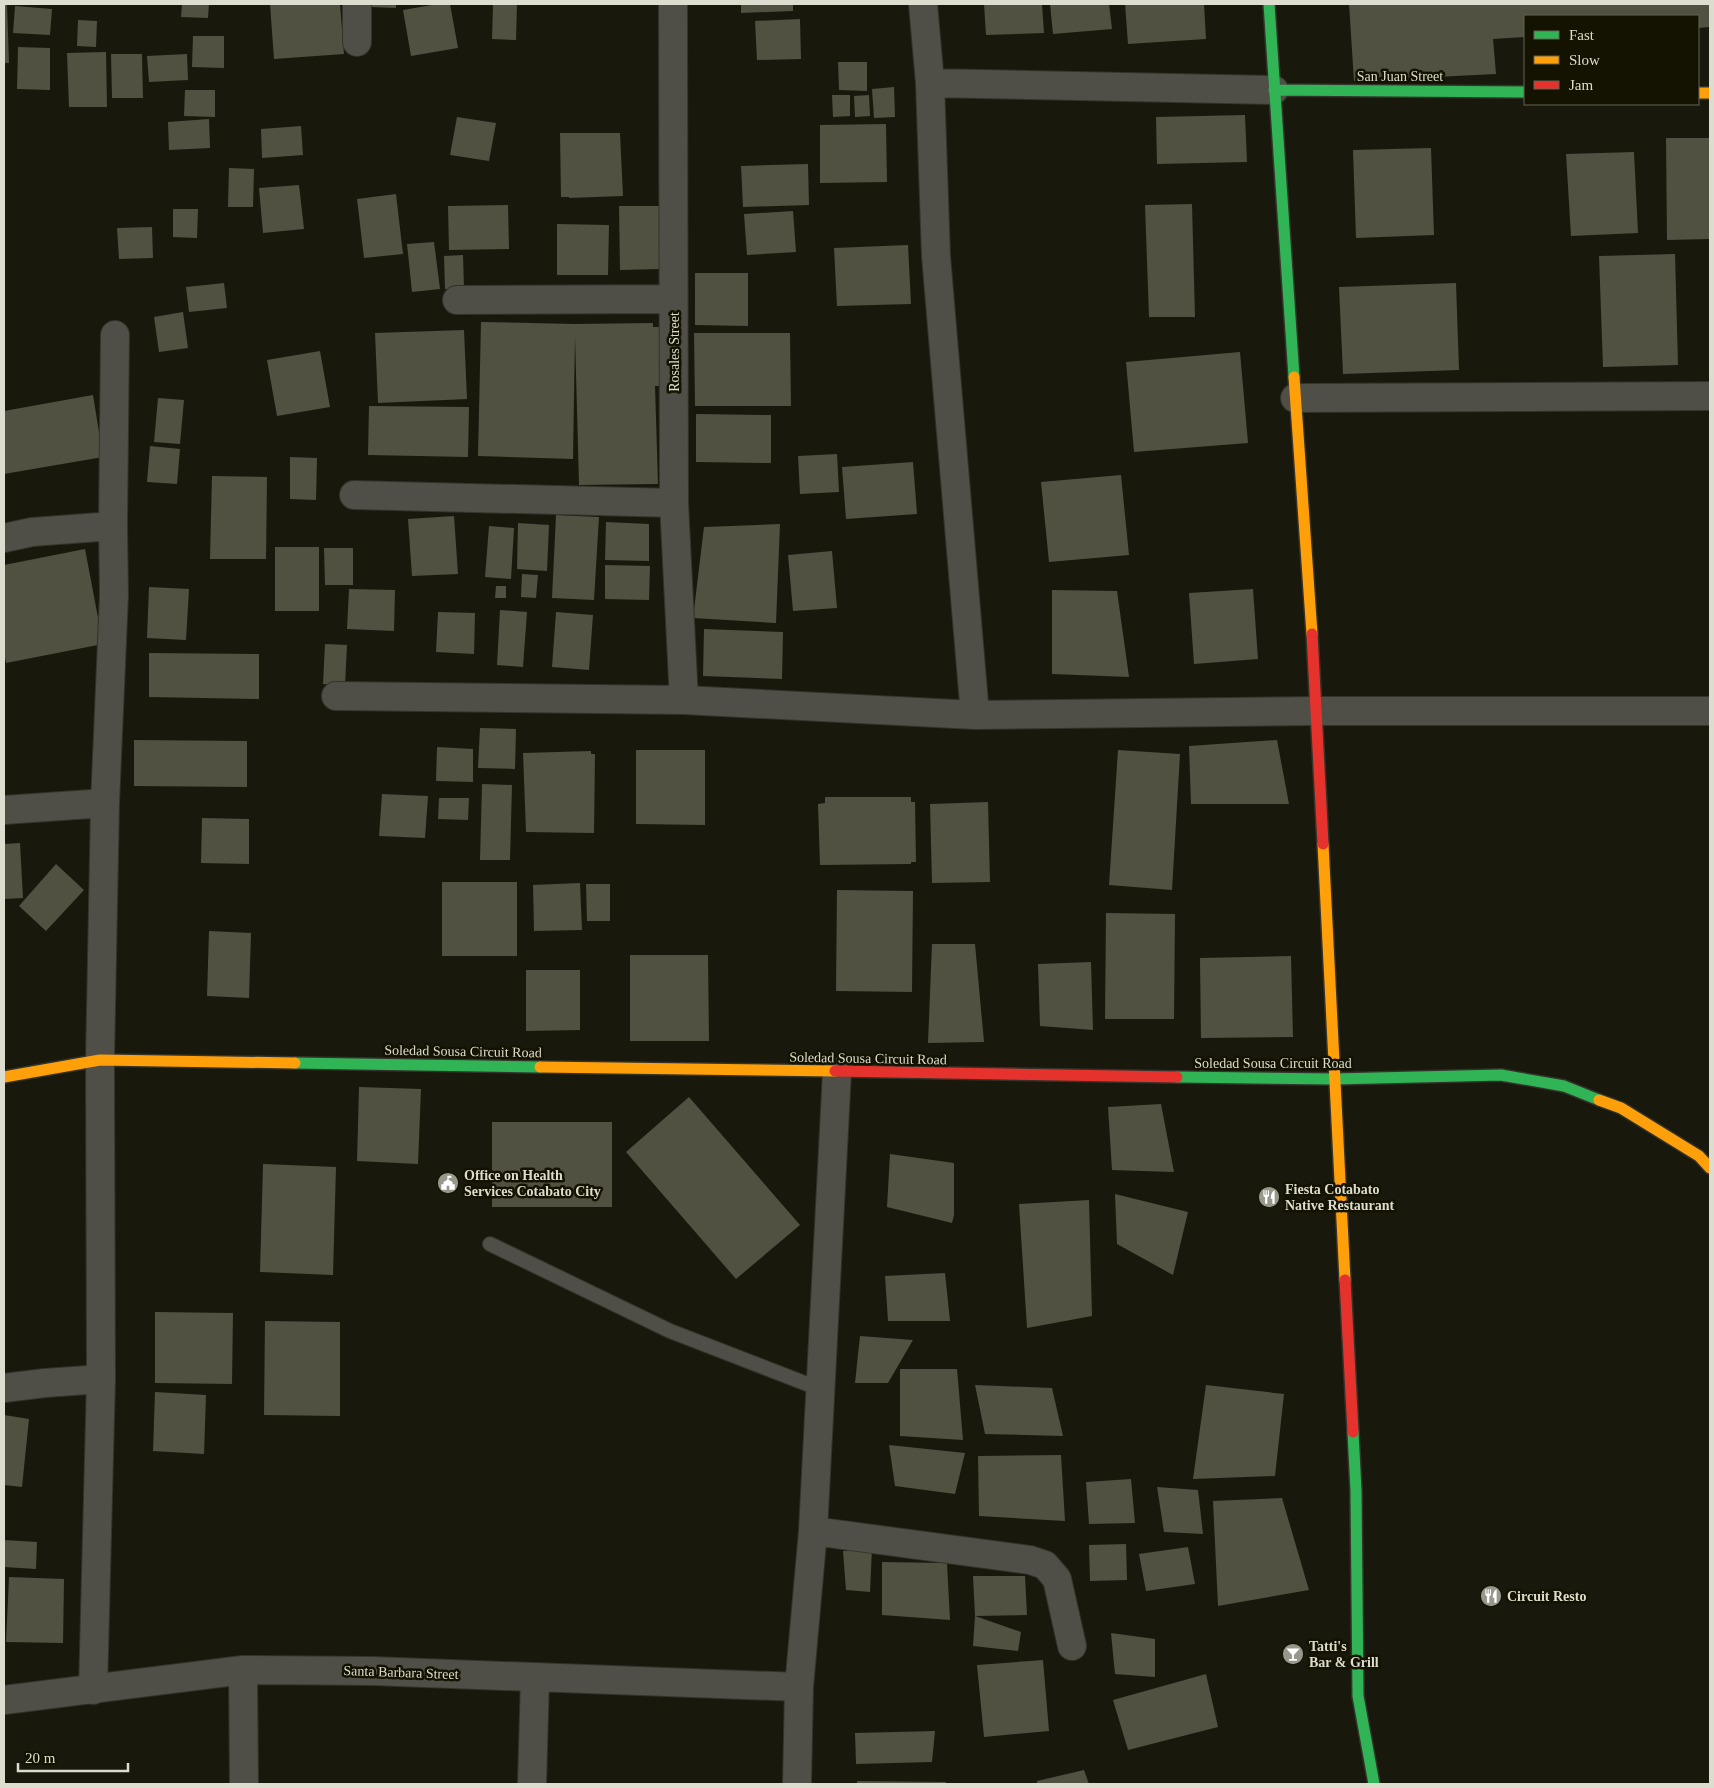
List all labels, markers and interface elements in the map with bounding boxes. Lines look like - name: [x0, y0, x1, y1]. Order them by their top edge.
- legend: [1524, 15, 1699, 105]
- text: Fast: [1569, 27, 1595, 43]
- text: Slow: [1569, 52, 1600, 68]
- street label: San Juan Street: [1357, 69, 1443, 84]
- text: Jam: [1569, 77, 1593, 93]
- street label: Rosales Street: [667, 312, 682, 392]
- street label: Soledad Sousa Circuit Road: [384, 1043, 542, 1060]
- street label: Soledad Sousa Circuit Road: [789, 1050, 947, 1067]
- street label: Soledad Sousa Circuit Road: [1194, 1056, 1352, 1071]
- place label: Office on Health Services Cotabato City: [464, 1168, 601, 1199]
- public building icon: Office on Health Services Cotabato City: [436, 1171, 460, 1195]
- place label: Fiesta Cotabato Native Restaurant: [1285, 1182, 1395, 1213]
- restaurant icon: Fiesta Cotabato Native Restaurant: [1257, 1185, 1281, 1209]
- restaurant icon: Circuit Resto: [1479, 1584, 1503, 1608]
- place label: Circuit Resto: [1507, 1589, 1586, 1604]
- place label: Tatti's Bar & Grill: [1309, 1639, 1379, 1670]
- bar icon: Tatti's Bar & Grill: [1281, 1642, 1305, 1666]
- street label: Santa Barbara Street: [343, 1663, 459, 1682]
- scale bar: [18, 1740, 128, 1772]
- text: 20 m: [25, 1750, 56, 1766]

